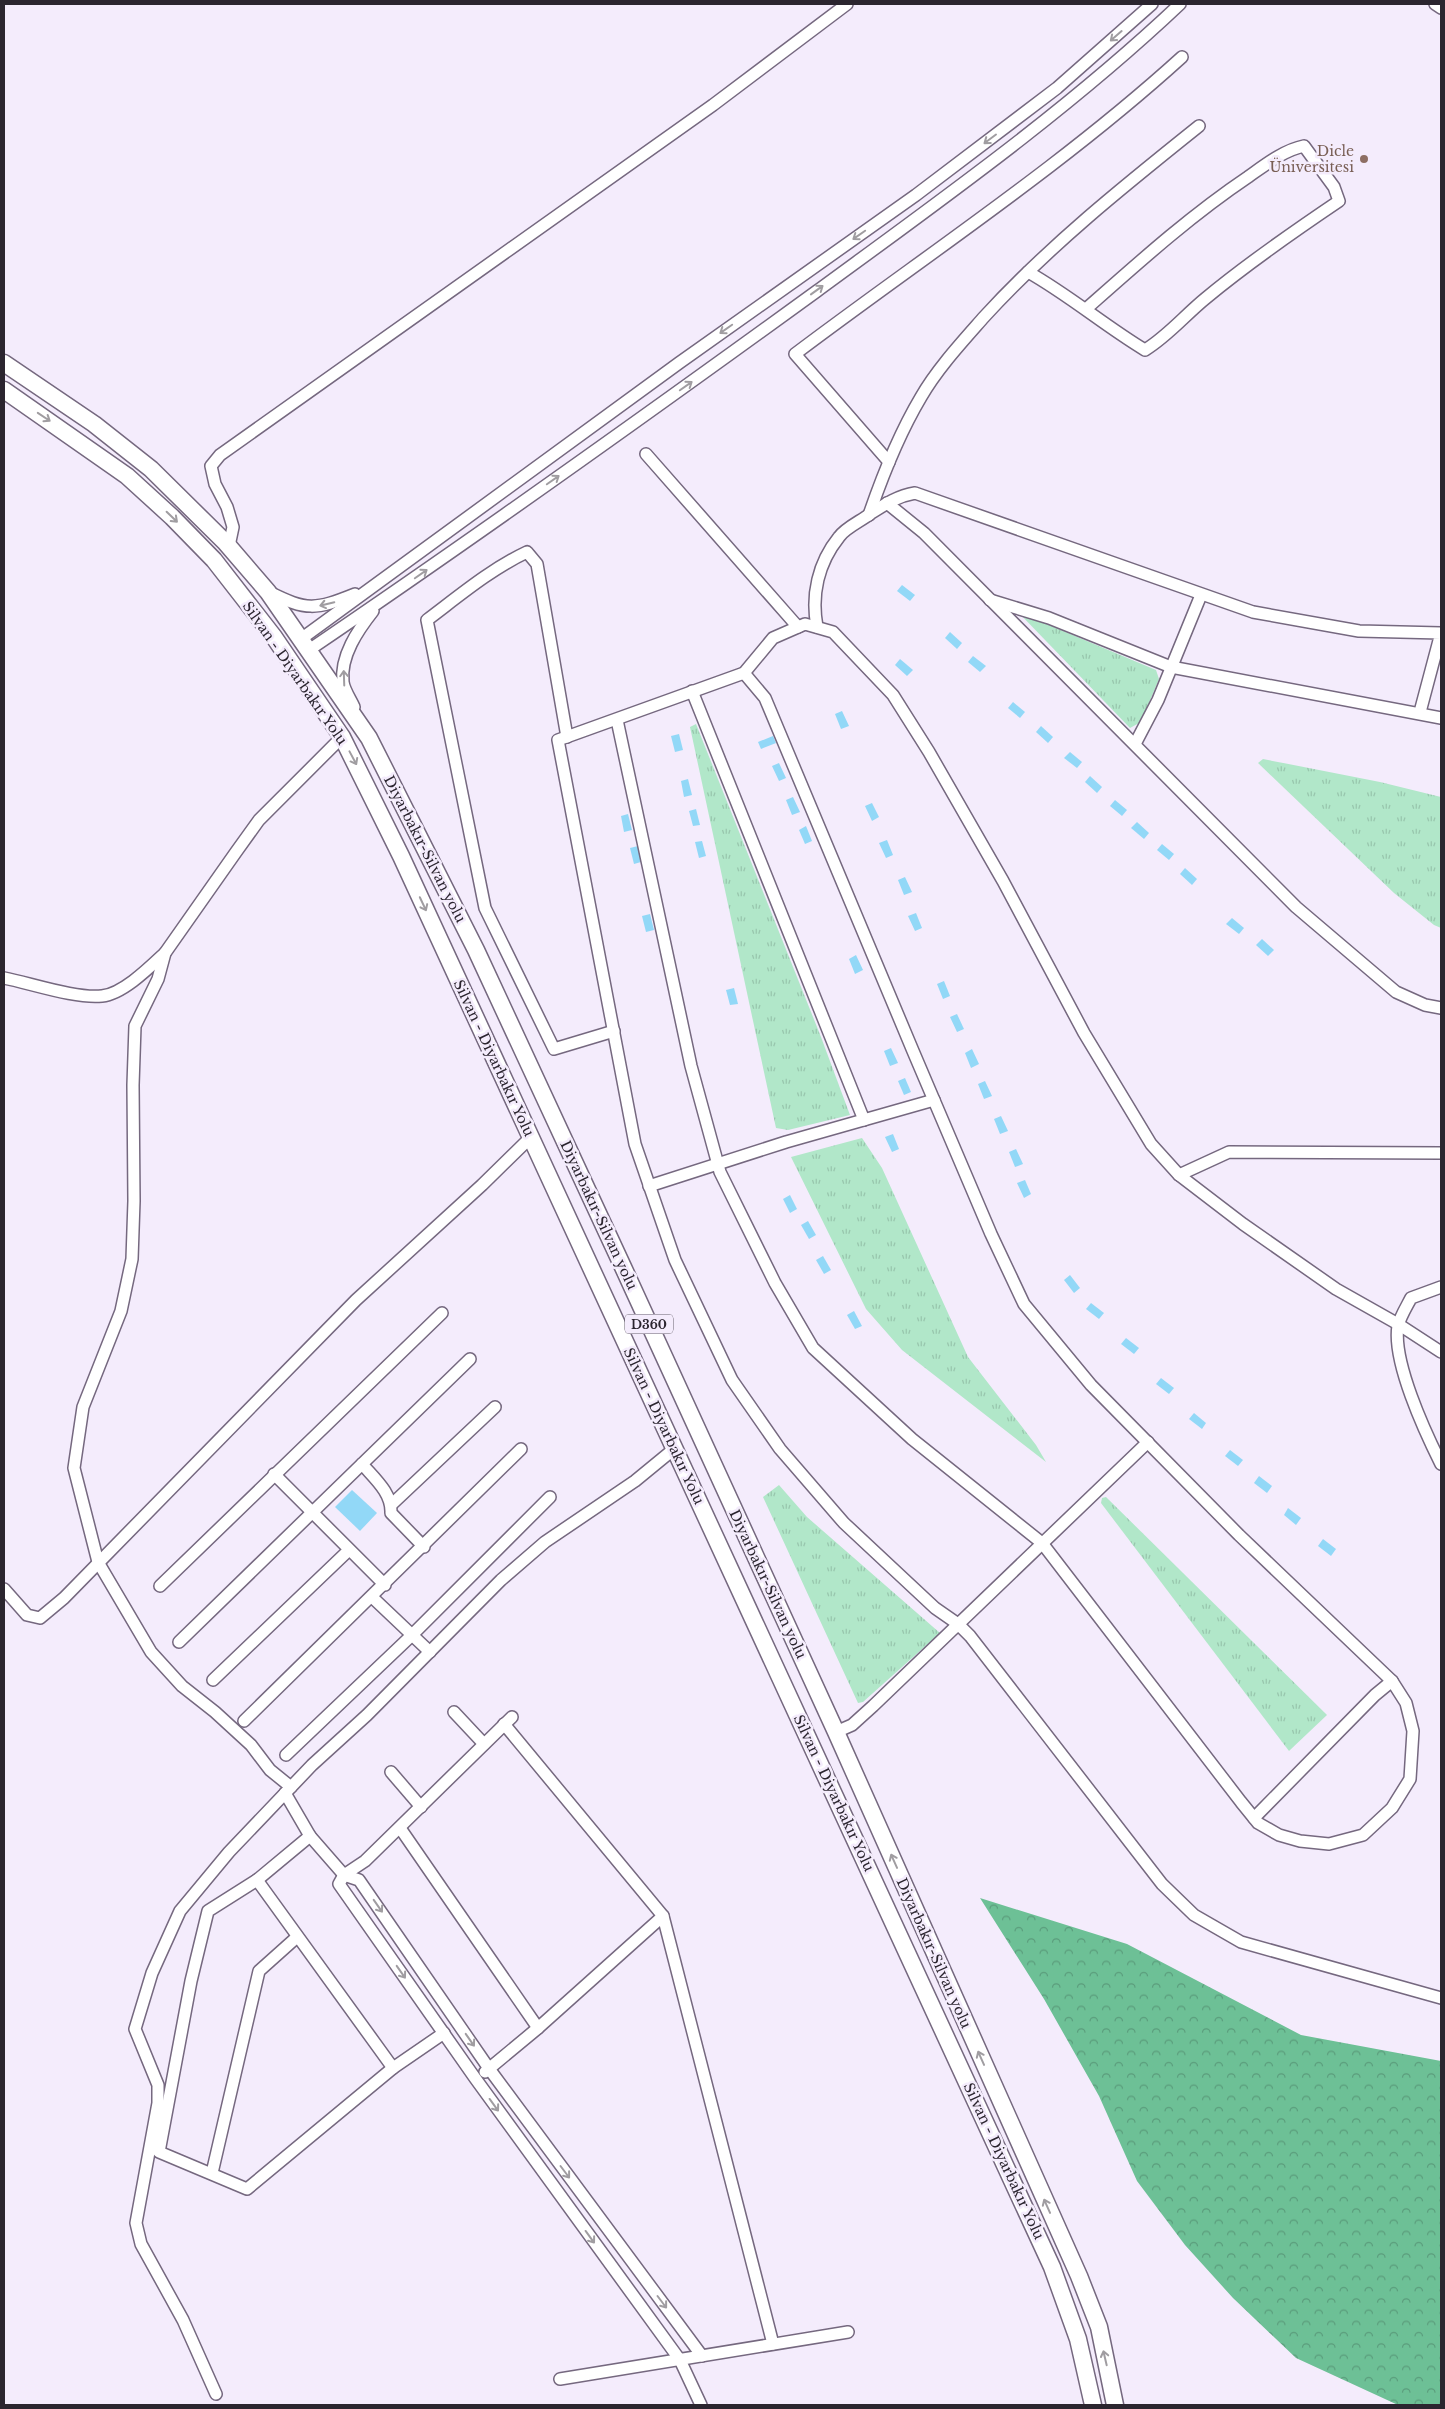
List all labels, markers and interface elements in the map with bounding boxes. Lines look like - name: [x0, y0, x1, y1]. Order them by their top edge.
- one-way arrow: [1109, 30, 1122, 42]
- one-way arrow: [984, 133, 997, 144]
- place label: Dicle Üniversitesi: [1270, 142, 1354, 176]
- marker: Dicle Üniversitesi: [1358, 153, 1370, 165]
- one-way arrow: [852, 230, 866, 240]
- one-way arrow: [810, 285, 824, 295]
- one-way arrow: [720, 324, 734, 334]
- one-way arrow: [679, 381, 693, 391]
- one-way arrow: [37, 412, 51, 422]
- one-way arrow: [546, 475, 560, 485]
- one-way arrow: [165, 511, 178, 523]
- one-way arrow: [413, 569, 427, 579]
- street label: Silvan - Diyarbakır Yolu: [239, 598, 352, 749]
- one-way arrow: [320, 600, 336, 609]
- one-way arrow: [340, 670, 349, 686]
- one-way arrow: [349, 750, 358, 765]
- street label: Diyarbakır-Silvan yolu: [380, 772, 470, 926]
- one-way arrow: [419, 896, 429, 911]
- street label: Silvan - Diyarbakır Yolu: [450, 977, 539, 1140]
- street label: Diyarbakır-Silvan yolu: [556, 1137, 642, 1293]
- road number: D360: [625, 1315, 673, 1334]
- street label: Silvan - Diyarbakır Yolu: [620, 1345, 709, 1508]
- street label: Diyarbakır-Silvan yolu: [725, 1506, 811, 1662]
- street label: Silvan - Diyarbakır Yolu: [790, 1712, 879, 1875]
- one-way arrow: [888, 1854, 898, 1869]
- street label: Diyarbakır-Silvan yolu: [893, 1875, 976, 2032]
- one-way arrow: [373, 1899, 383, 1913]
- one-way arrow: [396, 1965, 406, 1979]
- one-way arrow: [465, 2033, 475, 2047]
- one-way arrow: [976, 2051, 986, 2066]
- street label: Silvan - Diyarbakır Yolu: [960, 2080, 1049, 2243]
- one-way arrow: [489, 2098, 500, 2111]
- one-way arrow: [560, 2165, 570, 2179]
- one-way arrow: [1042, 2199, 1052, 2214]
- one-way arrow: [585, 2230, 595, 2244]
- one-way arrow: [657, 2295, 667, 2309]
- one-way arrow: [1100, 2350, 1110, 2366]

